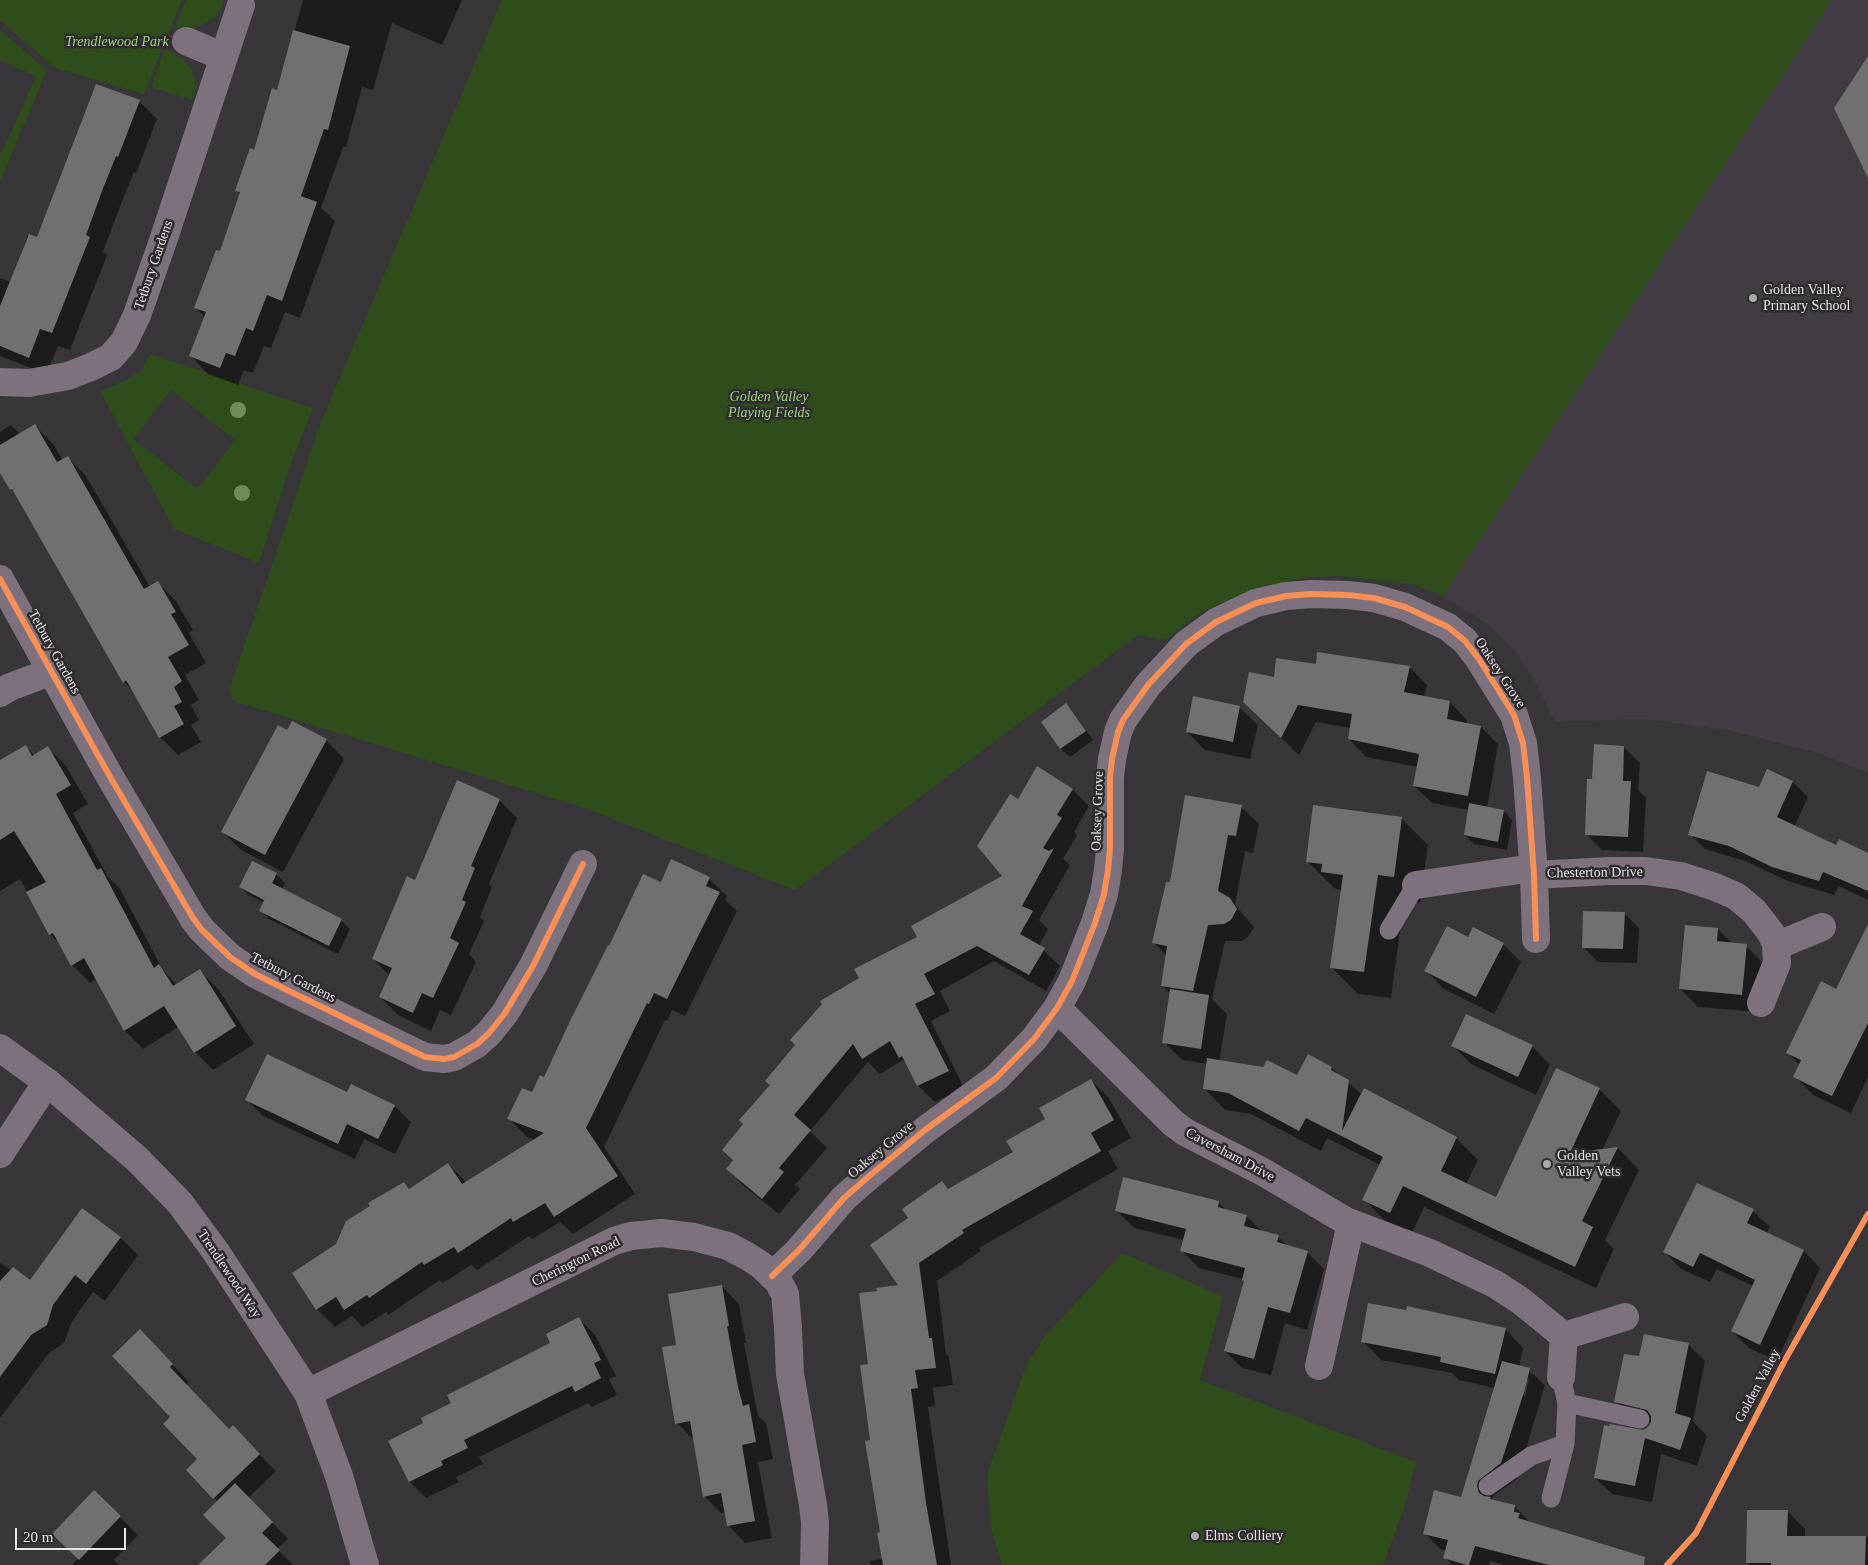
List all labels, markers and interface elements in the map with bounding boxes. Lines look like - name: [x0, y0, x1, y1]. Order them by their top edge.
- park label: Trendlewood Park: [65, 34, 169, 50]
- street label: Tetbury Gardens: [131, 218, 177, 312]
- place label: Golden Valley Primary School: [1763, 282, 1850, 314]
- marker: Golden Valley Primary School: [1747, 292, 1759, 304]
- park label: Golden Valley Playing Fields: [728, 389, 810, 422]
- street label: Tetbury Gardens: [24, 607, 84, 697]
- street label: Oaksey Grove: [1471, 635, 1529, 711]
- street label: Oaksey Grove: [1088, 770, 1108, 852]
- street label: Chesterton Drive: [1547, 864, 1643, 882]
- street label: Tetbury Gardens: [248, 949, 338, 1007]
- street label: Oaksey Grove: [845, 1118, 917, 1182]
- street label: Caversham Drive: [1183, 1124, 1277, 1186]
- place label: Golden Valley Vets: [1557, 1148, 1620, 1180]
- marker: Golden Valley Vets: [1541, 1158, 1553, 1170]
- street label: Trendlewood Way: [193, 1227, 265, 1321]
- street label: Cherington Road: [529, 1233, 623, 1291]
- street label: Golden Valley: [1732, 1347, 1784, 1425]
- scale bar: [18, 1518, 129, 1550]
- place label: Elms Colliery: [1205, 1528, 1283, 1544]
- text: 20 m: [23, 1529, 53, 1545]
- marker: Elms Colliery: [1189, 1530, 1201, 1542]

